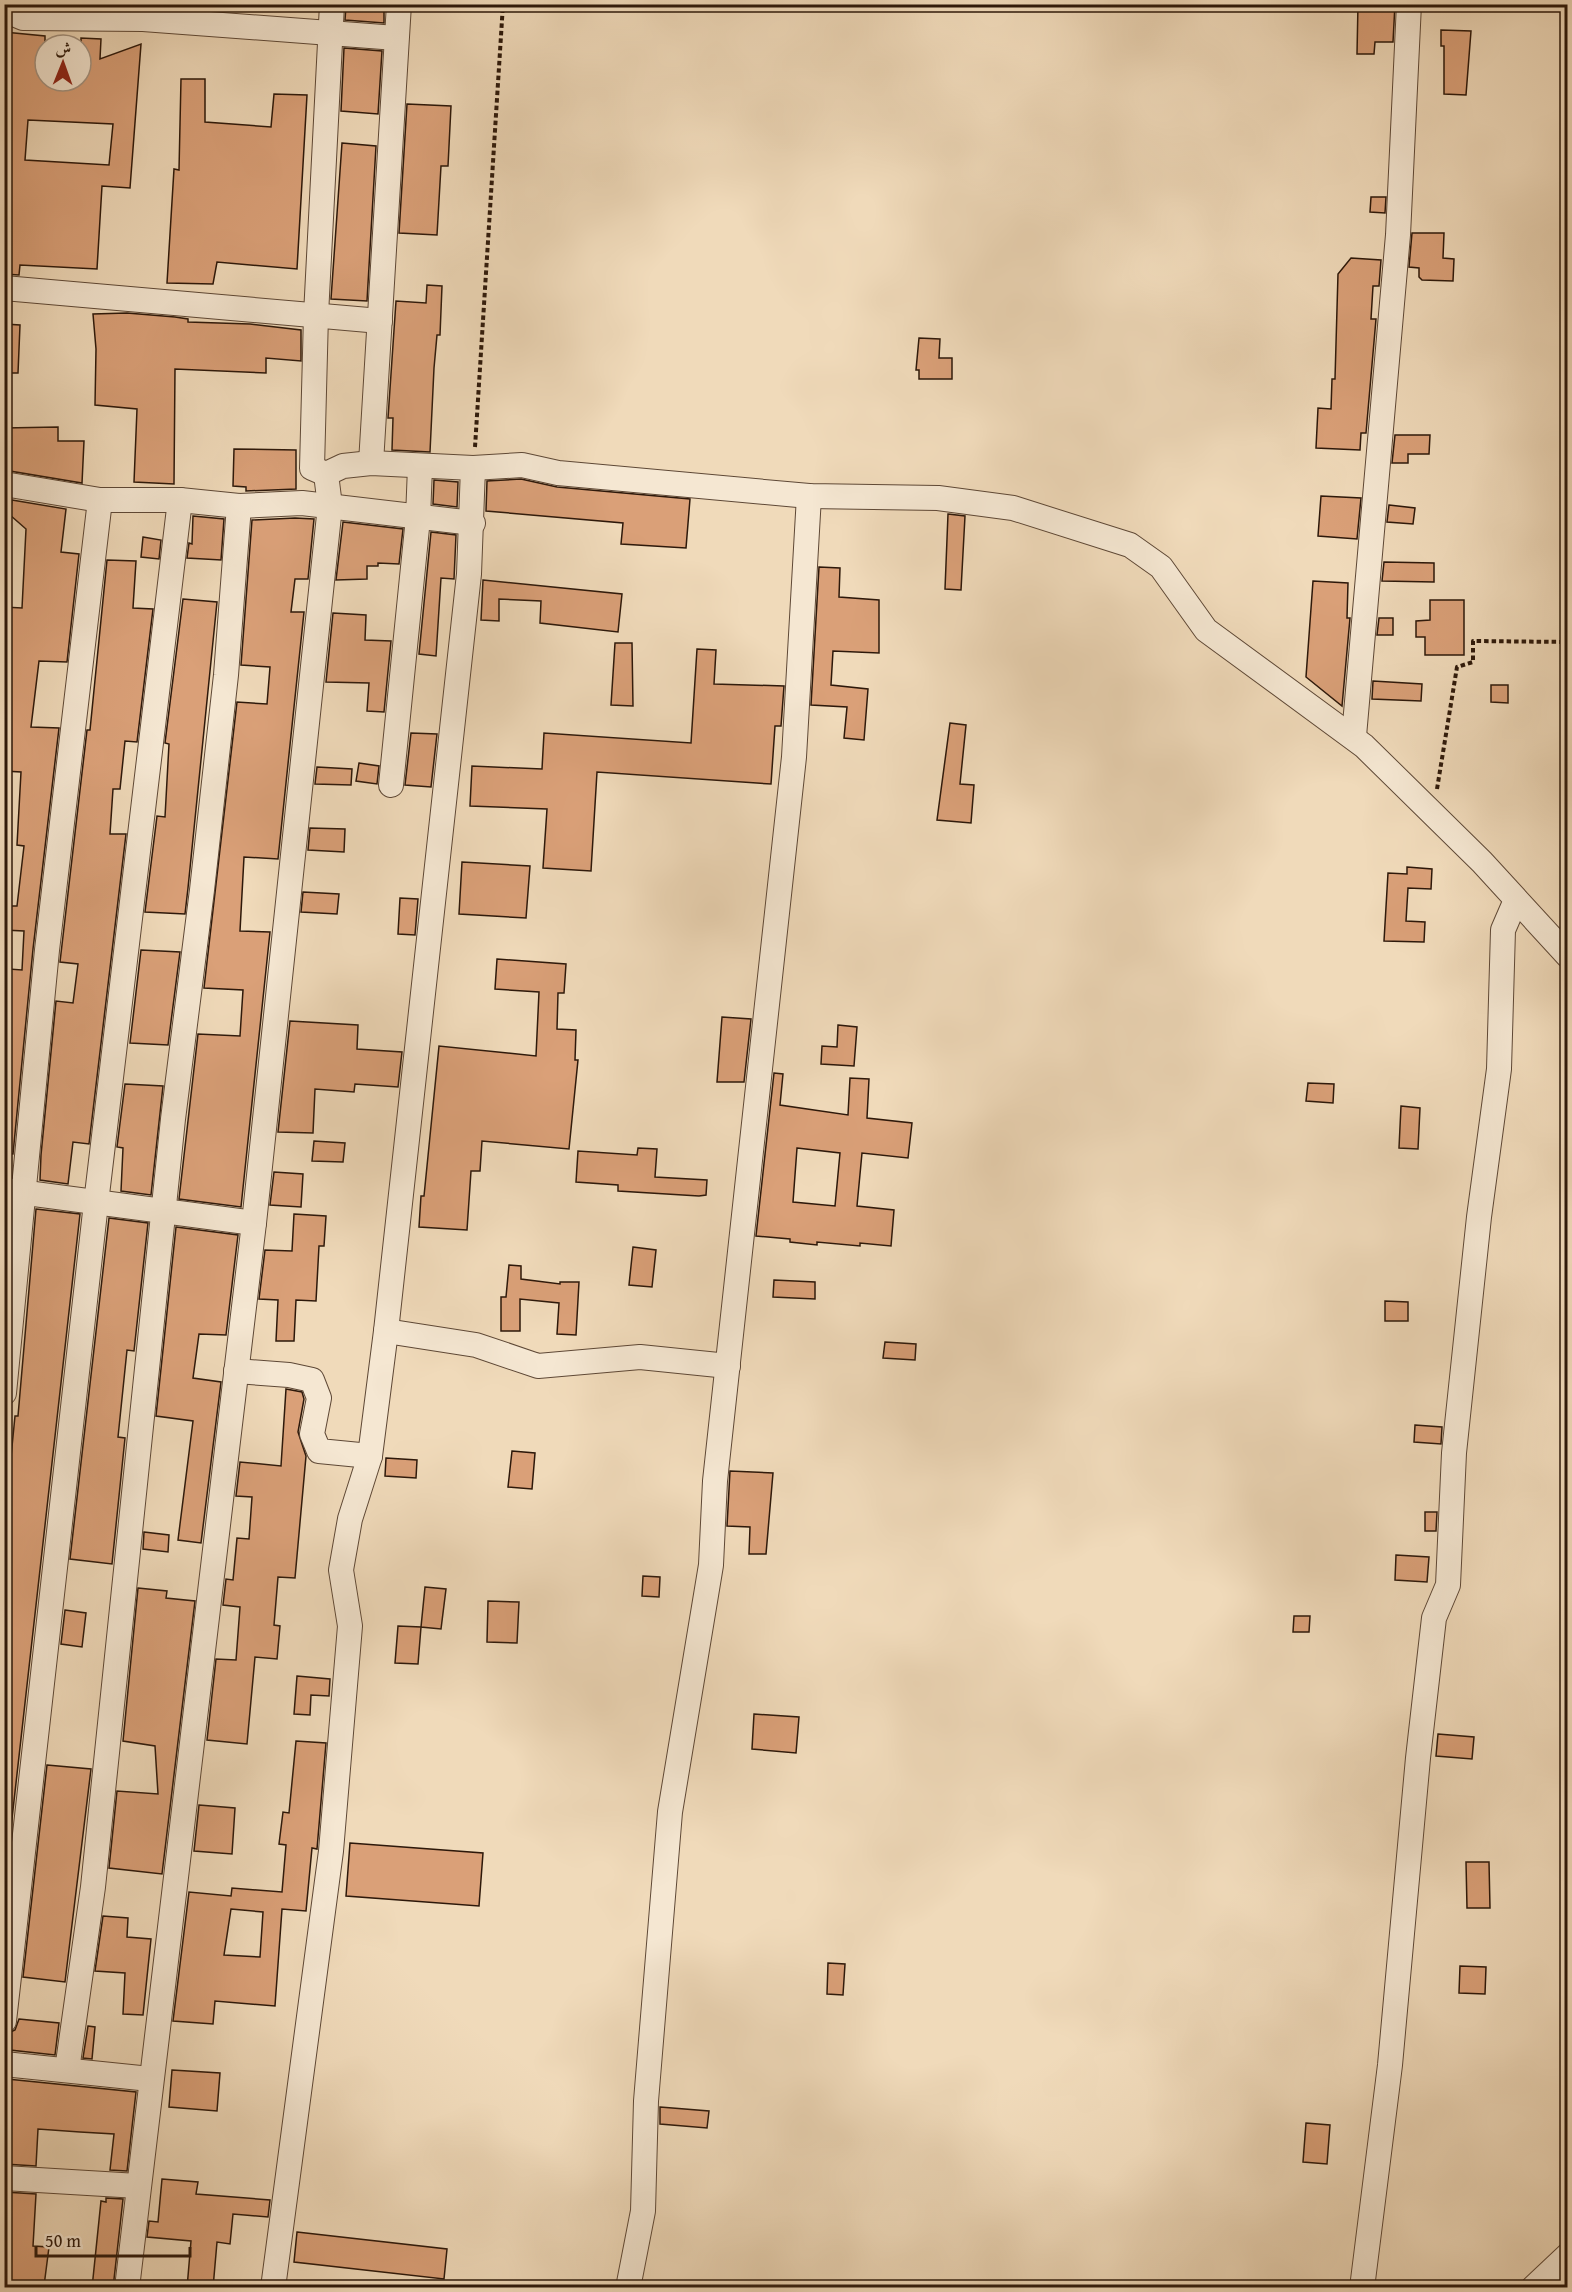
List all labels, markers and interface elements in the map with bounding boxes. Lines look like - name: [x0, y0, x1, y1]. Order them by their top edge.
- north arrow: [33, 33, 93, 93]
- text: ش: [55, 36, 71, 60]
- scale bar: [36, 2220, 190, 2258]
- text: 50 m: [45, 2227, 81, 2254]

